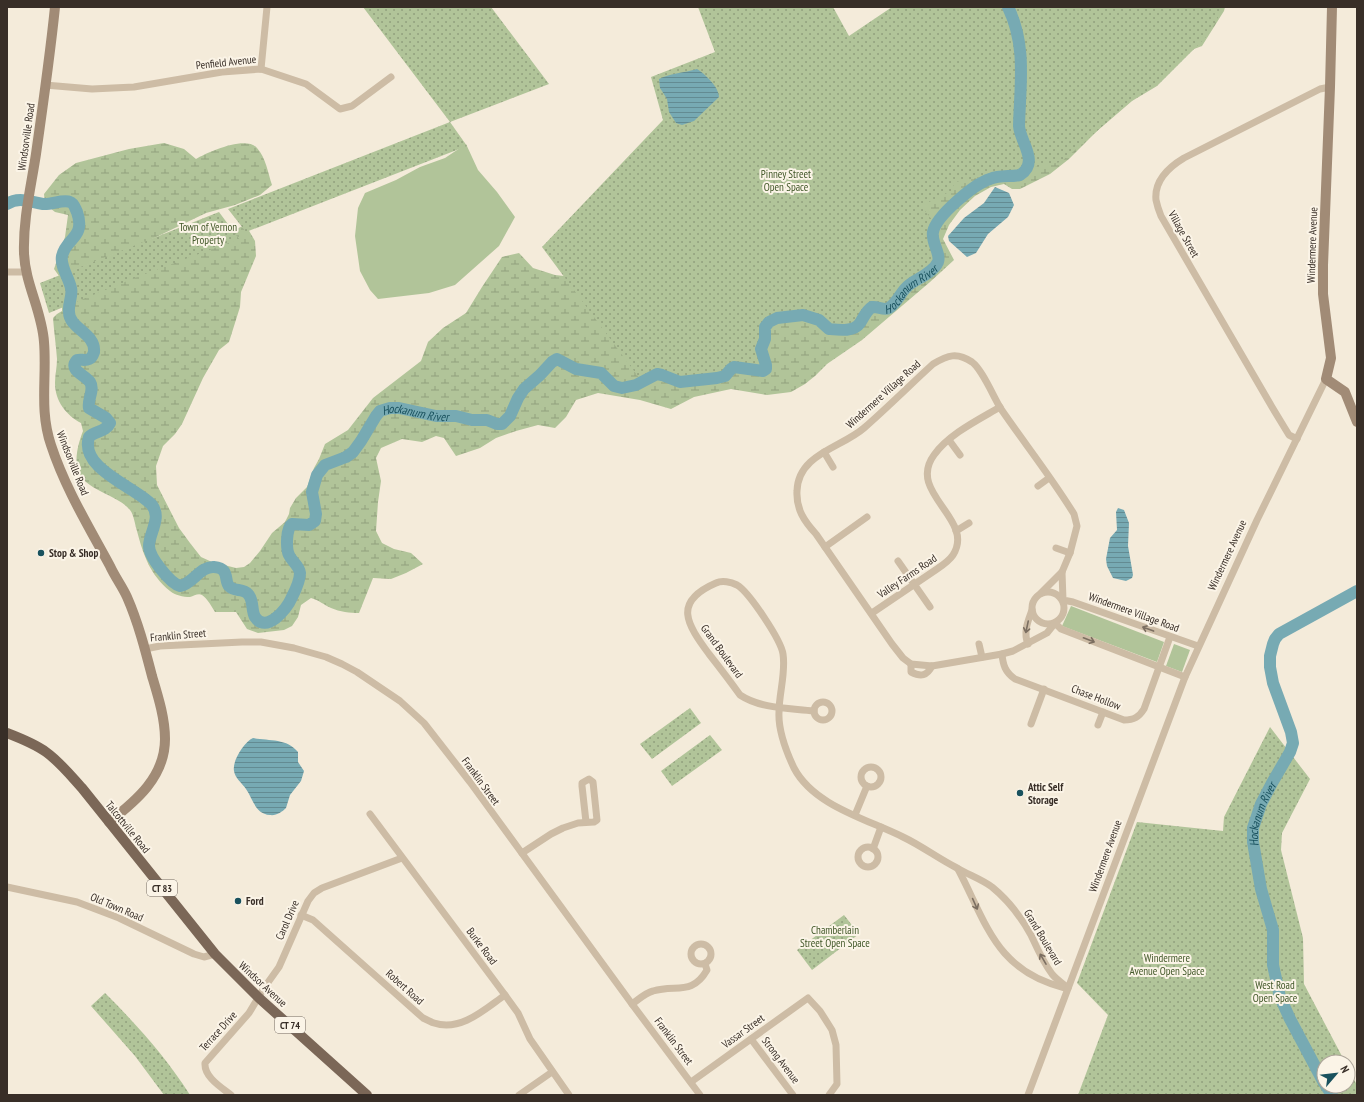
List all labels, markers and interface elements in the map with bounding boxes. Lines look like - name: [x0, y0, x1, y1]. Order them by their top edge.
- street label: Penfield Avenue: [195, 52, 257, 72]
- street label: Windsorville Road: [14, 102, 38, 172]
- park label: Pinney Street Open Space: [761, 167, 811, 194]
- street label: Windermere Avenue: [1304, 206, 1320, 283]
- street label: Village Street: [1165, 207, 1203, 260]
- park label: Town of Vernon Property: [179, 220, 237, 247]
- water label: Hockanum River: [882, 260, 942, 317]
- street label: Windermere Village Road: [843, 357, 923, 431]
- water label: Hockanum River: [380, 400, 450, 424]
- street label: Windsorville Road: [54, 429, 92, 497]
- street label: Windermere Avenue: [1205, 517, 1250, 592]
- place label: Stop & Shop: [49, 546, 98, 560]
- marker: Stop & Shop: [36, 548, 46, 558]
- street label: Valley Farms Road: [874, 551, 940, 602]
- street label: Windermere Village Road: [1087, 589, 1182, 635]
- one-way arrow: [1023, 620, 1031, 633]
- street label: Grand Boulevard: [698, 621, 746, 681]
- one-way arrow: [1142, 625, 1154, 633]
- street label: Franklin Street: [150, 626, 206, 644]
- one-way arrow: [1083, 636, 1095, 644]
- street label: Chase Hollow: [1069, 681, 1123, 713]
- street label: Franklin Street: [459, 754, 503, 808]
- water label: Hockanum River: [1245, 778, 1279, 848]
- place label: Attic Self Storage: [1027, 780, 1064, 807]
- marker: Attic Self Storage: [1015, 788, 1025, 798]
- street label: Talcottville Road: [103, 798, 153, 856]
- street label: Windermere Avenue: [1085, 817, 1125, 894]
- road number: CT 83: [147, 880, 177, 896]
- street label: Old Town Road: [88, 890, 146, 925]
- place label: Ford: [246, 894, 264, 908]
- marker: Ford: [233, 896, 243, 906]
- one-way arrow: [972, 897, 979, 909]
- street label: Carol Drive: [272, 898, 302, 942]
- street label: Grand Boulevard: [1021, 906, 1065, 968]
- park label: Chamberlain Street Open Space: [800, 923, 870, 950]
- street label: Burke Road: [464, 925, 501, 967]
- park label: Windermere Avenue Open Space: [1130, 951, 1205, 978]
- one-way arrow: [1038, 953, 1046, 965]
- street label: Windsor Avenue: [236, 958, 290, 1010]
- street label: Robert Road: [383, 966, 427, 1008]
- park label: West Road Open Space: [1253, 978, 1298, 1005]
- street label: Terrace Drive: [196, 1008, 240, 1054]
- street label: Vassar Street: [718, 1011, 767, 1052]
- street label: Franklin Street: [652, 1014, 696, 1068]
- road number: CT 74: [275, 1017, 305, 1033]
- street label: Strong Avenue: [759, 1034, 803, 1087]
- north arrow: [1316, 1054, 1356, 1094]
- text: N: [1337, 1063, 1352, 1075]

